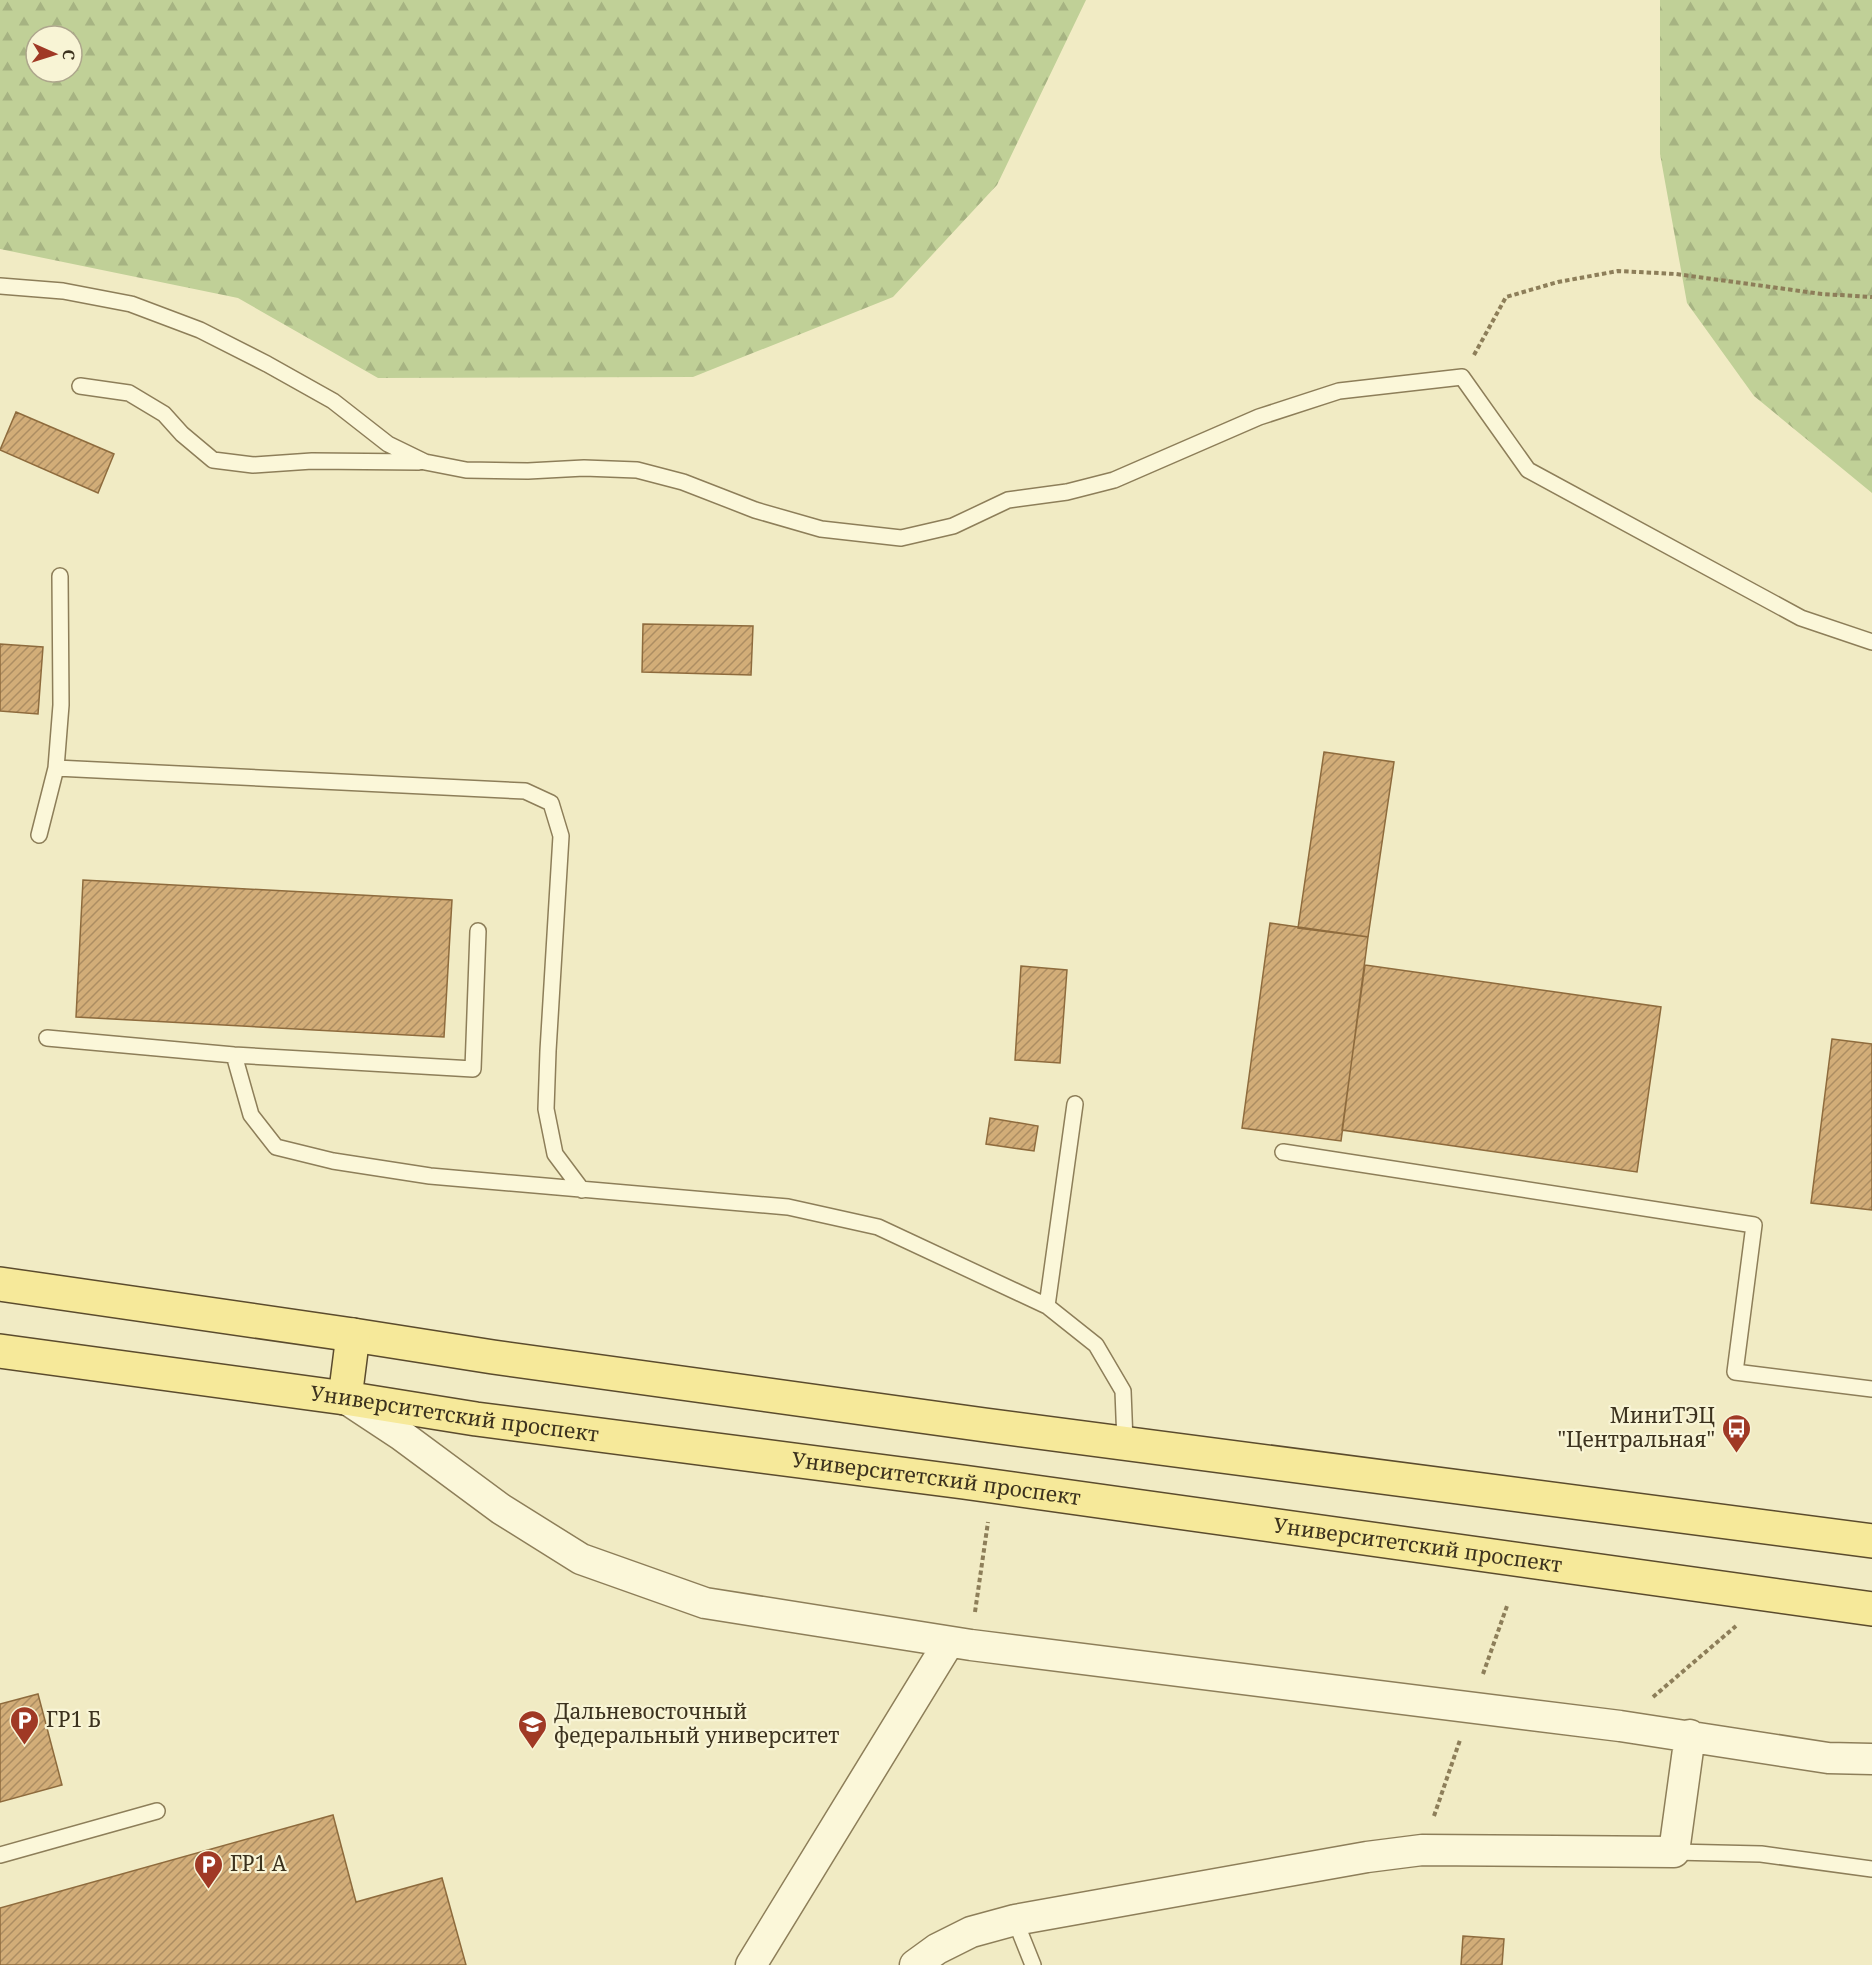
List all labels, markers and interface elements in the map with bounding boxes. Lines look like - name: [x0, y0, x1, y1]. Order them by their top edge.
- north arrow: [24, 24, 84, 84]
- text: С: [58, 49, 80, 61]
- street label: Университетский проспект: [309, 1378, 601, 1448]
- place label: МиниТЭЦ "Центральная": [1557, 1401, 1715, 1453]
- bus stop icon: МиниТЭЦ "Центральная": [1720, 1412, 1752, 1454]
- street label: Университетский проспект: [790, 1445, 1083, 1511]
- street label: Университетский проспект: [1272, 1511, 1564, 1579]
- place label: Дальневосточный федеральный университет: [554, 1697, 839, 1749]
- parking icon: ГР1 Б: [9, 1704, 41, 1746]
- place label: ГР1 Б: [46, 1705, 101, 1733]
- school or university icon: Дальневосточный федеральный университет: [517, 1708, 549, 1750]
- parking icon: ГР1 А: [193, 1848, 225, 1890]
- place label: ГР1 А: [230, 1849, 287, 1877]

